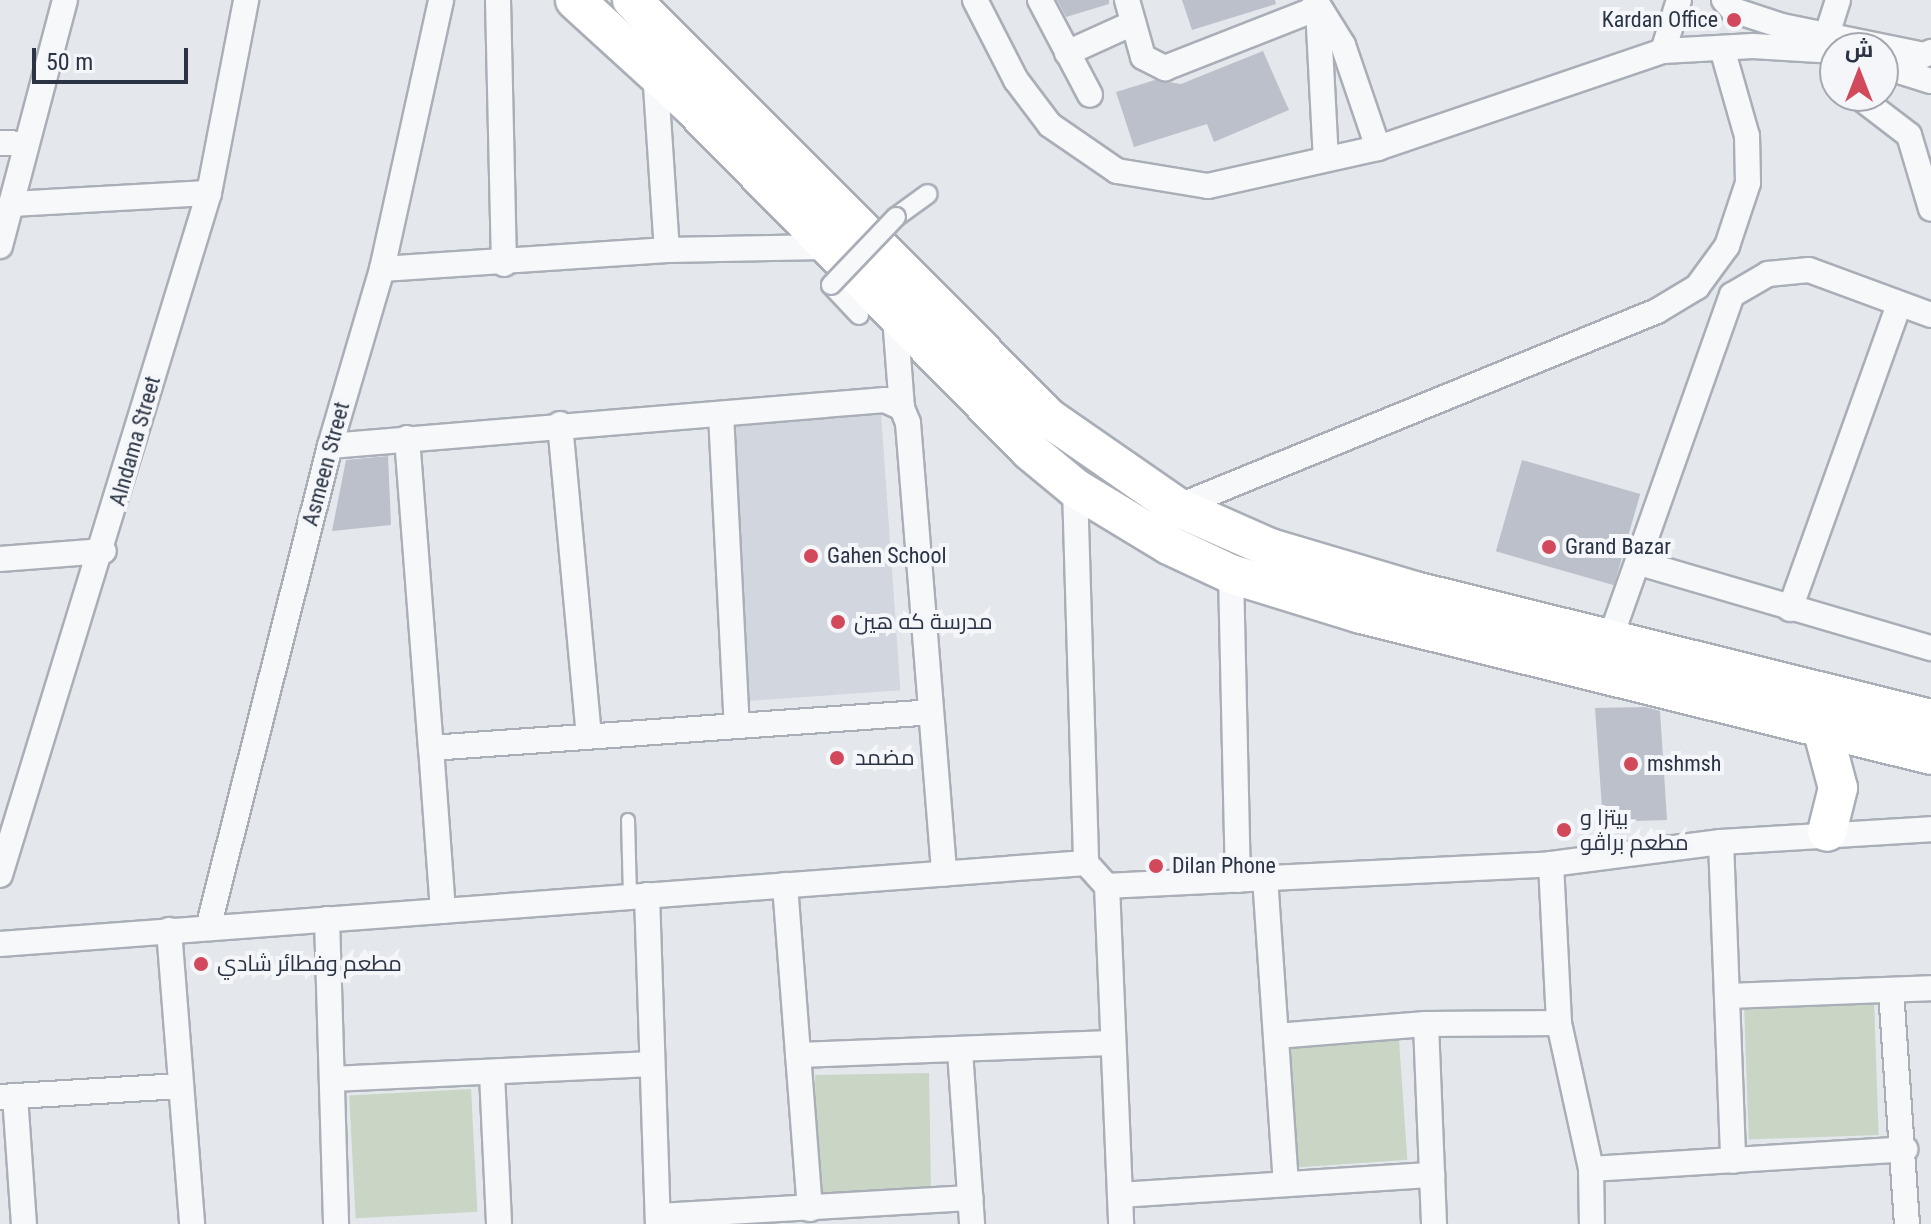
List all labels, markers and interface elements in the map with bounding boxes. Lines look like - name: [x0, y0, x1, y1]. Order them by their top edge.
- place label: Kardan Office: [1602, 7, 1718, 33]
- marker: Kardan Office: [1725, 11, 1743, 29]
- scale bar: [36, 32, 192, 82]
- north arrow: [1819, 32, 1899, 112]
- text: ش: [1845, 37, 1873, 62]
- text: 50 m: [46, 48, 93, 76]
- street label: Alndama Street: [104, 373, 166, 509]
- street label: Asmeen Street: [297, 399, 355, 529]
- place label: Grand Bazar: [1565, 534, 1671, 560]
- marker: Grand Bazar: [1540, 538, 1558, 556]
- place label: Gahen School: [827, 543, 947, 569]
- marker: Gahen School: [802, 547, 820, 565]
- place label: مدرسة كه هين: [854, 609, 993, 635]
- marker: مدرسة كه هين: [829, 613, 847, 631]
- place label: مضمد: [855, 745, 915, 771]
- marker: مضمد: [826, 747, 848, 769]
- place label: mshmsh: [1647, 751, 1721, 777]
- marker: mshmsh: [1622, 755, 1640, 773]
- place label: بيتزا و مطعم براڤو: [1580, 804, 1689, 856]
- marker: بيتزا و مطعم براڤو: [1555, 821, 1573, 839]
- place label: Dilan Phone: [1172, 853, 1276, 879]
- marker: Dilan Phone: [1147, 857, 1165, 875]
- place label: مطعم وفطائر شادي: [217, 951, 402, 977]
- marker: مطعم وفطائر شادي: [192, 955, 210, 973]

